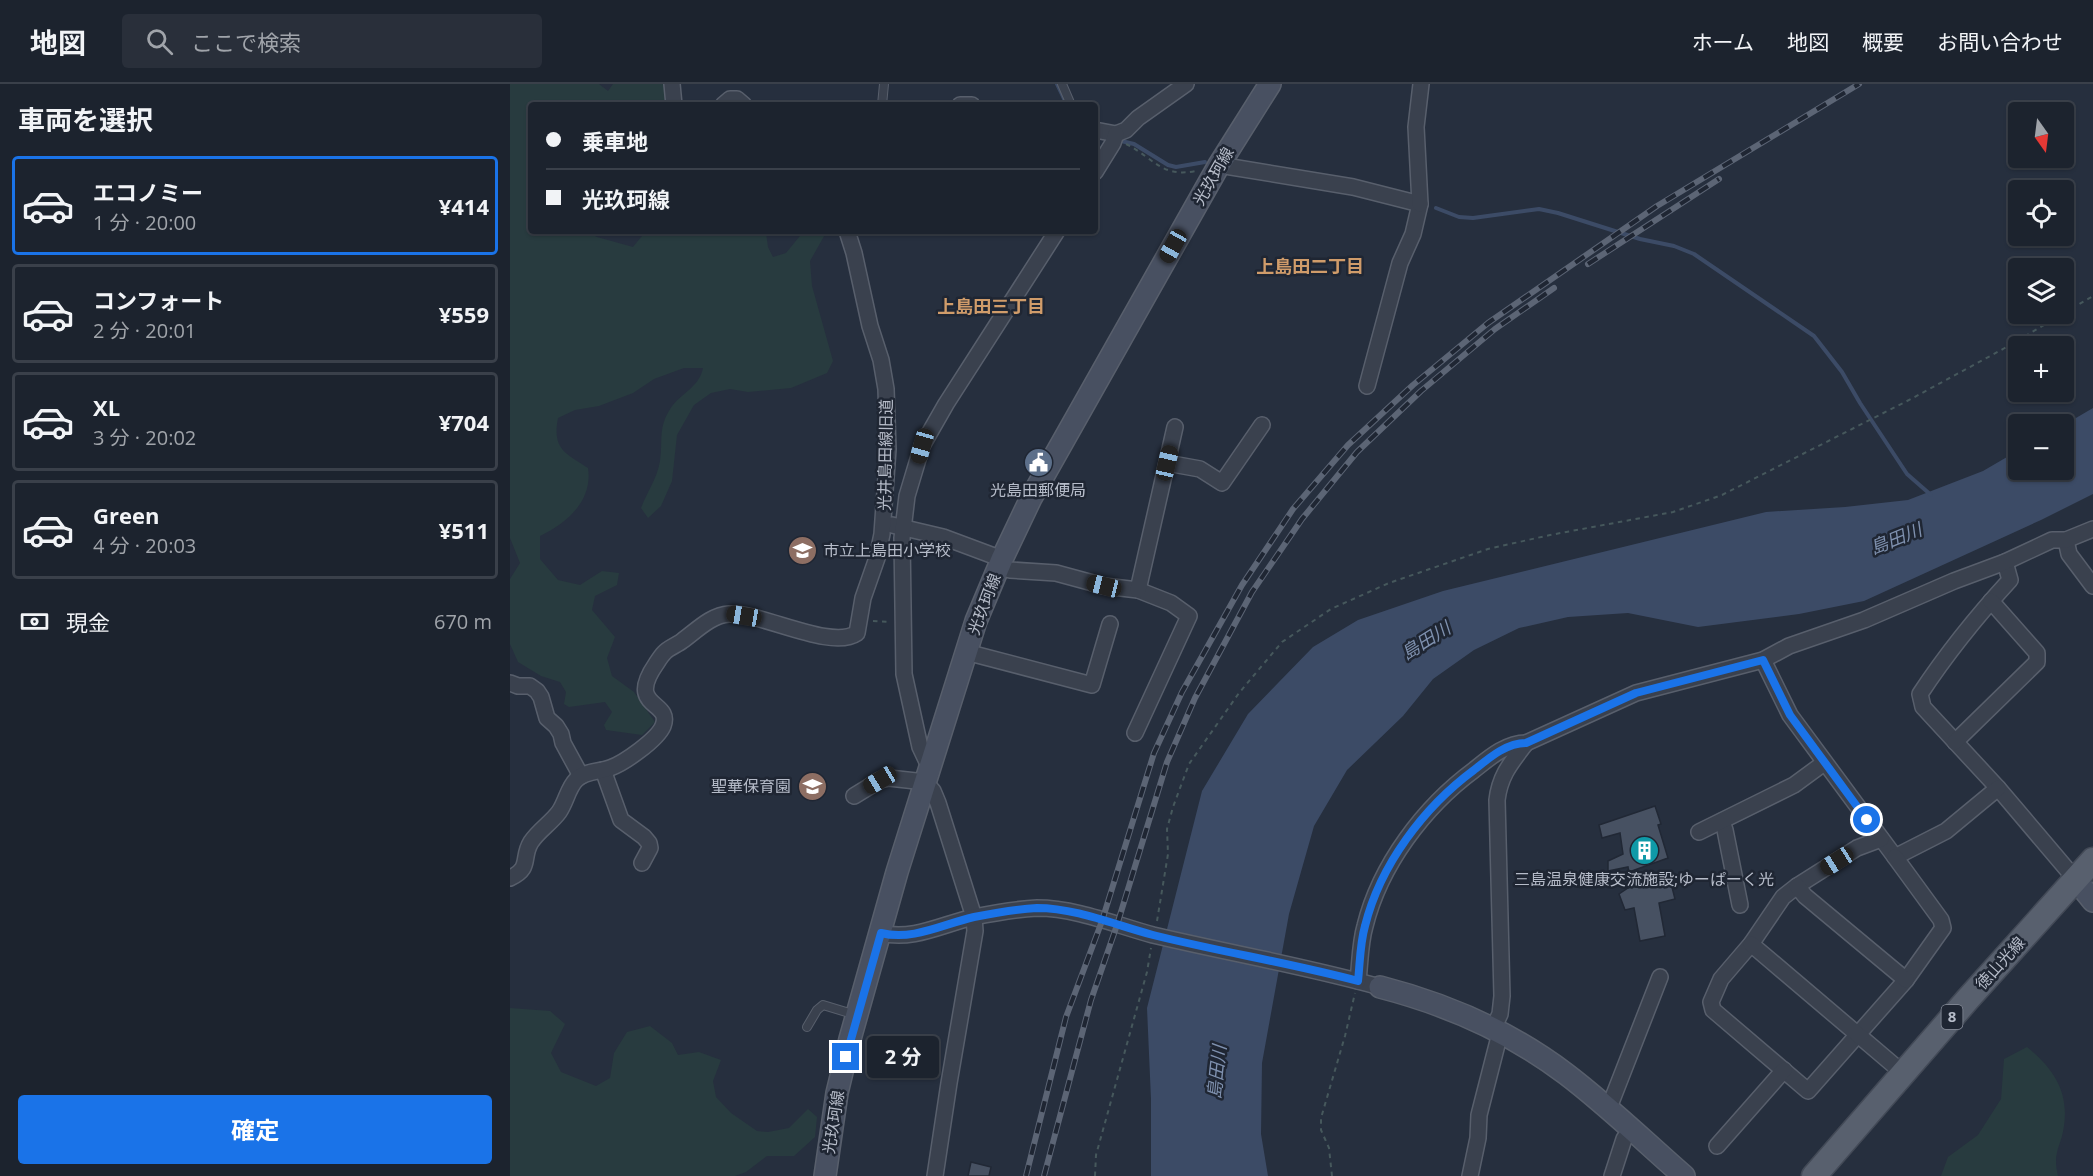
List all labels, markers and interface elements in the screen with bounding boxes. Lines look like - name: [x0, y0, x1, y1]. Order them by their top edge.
- search box: [122, 14, 542, 68]
- text: 地図: [30, 23, 86, 61]
- icon: search: [143, 25, 176, 58]
- text: ここで検索: [191, 27, 301, 57]
- text: ホーム: [1692, 28, 1754, 56]
- text: 地図: [1787, 28, 1829, 56]
- text: 概要: [1862, 28, 1904, 56]
- text: お問い合わせ: [1937, 28, 2063, 56]
- text: 車両を選択: [18, 101, 153, 138]
- north arrow: [2008, 102, 2074, 168]
- map controls: [2008, 102, 2074, 480]
- text: 乗車地: [582, 126, 648, 156]
- street label: 光玖珂線: [1187, 143, 1239, 209]
- text: エコノミー: [93, 177, 203, 207]
- icon: car: [21, 179, 75, 233]
- button: locate: [2008, 180, 2074, 246]
- text: 光玖珂線: [582, 184, 670, 214]
- text: ¥414: [439, 191, 489, 221]
- text: 1 分 · 20:00: [93, 209, 196, 236]
- car: [1156, 226, 1190, 266]
- district label: 上島田二丁目: [1256, 254, 1364, 278]
- button: layers: [2008, 258, 2074, 324]
- text: コンフォート: [93, 285, 224, 315]
- icon: car: [21, 287, 75, 341]
- district label: 上島田三丁目: [937, 294, 1045, 318]
- text: ¥559: [439, 299, 489, 329]
- text: 2 分 · 20:01: [93, 317, 196, 344]
- button: +: [2008, 336, 2074, 402]
- text: XL: [93, 392, 120, 422]
- icon: car: [21, 395, 75, 449]
- street label: 光井島田線旧道: [873, 399, 897, 511]
- text: ¥704: [439, 407, 489, 437]
- button: −: [2008, 414, 2074, 480]
- text: 3 分 · 20:02: [93, 424, 196, 451]
- car: [908, 426, 936, 466]
- car: [1154, 443, 1180, 483]
- public building icon: 光島田郵便局: [1022, 446, 1054, 478]
- place label: 光島田郵便局: [990, 479, 1086, 501]
- text: Green: [93, 500, 159, 530]
- icon: car: [21, 503, 75, 557]
- text: ¥511: [439, 515, 489, 545]
- water label: 島田川: [1866, 516, 1927, 559]
- text: 4 分 · 20:03: [93, 532, 196, 559]
- school or university icon: 市立上島田小学校: [786, 534, 818, 566]
- place label: 市立上島田小学校: [823, 539, 951, 561]
- street label: 光玖珂線: [962, 570, 1006, 638]
- car: [1084, 573, 1124, 599]
- car: [725, 604, 763, 628]
- icon: cash: [18, 605, 51, 638]
- text: 現金: [66, 607, 110, 637]
- text: 670 m: [434, 608, 492, 635]
- water label: 島田川: [1396, 615, 1456, 665]
- car: [860, 763, 900, 797]
- school or university icon: 聖華保育園: [796, 770, 828, 802]
- place label: 聖華保育園: [711, 775, 791, 797]
- route start: [1853, 806, 1880, 833]
- building icon: 三島温泉健康交流施設;ゆーぱーく光: [1628, 835, 1660, 867]
- car: [1817, 844, 1857, 878]
- place label: 三島温泉健康交流施設;ゆーぱーく光: [1514, 868, 1774, 890]
- street label: 徳山光線: [1970, 932, 2030, 994]
- road number: 8: [1942, 1005, 1962, 1029]
- callout: 2 分: [867, 1036, 939, 1078]
- water label: 島田川: [1201, 1042, 1231, 1100]
- route end: [832, 1043, 859, 1070]
- text: 2 分: [885, 1043, 921, 1070]
- street label: 光玖珂線: [817, 1089, 849, 1155]
- button: 確定: [18, 1095, 492, 1164]

